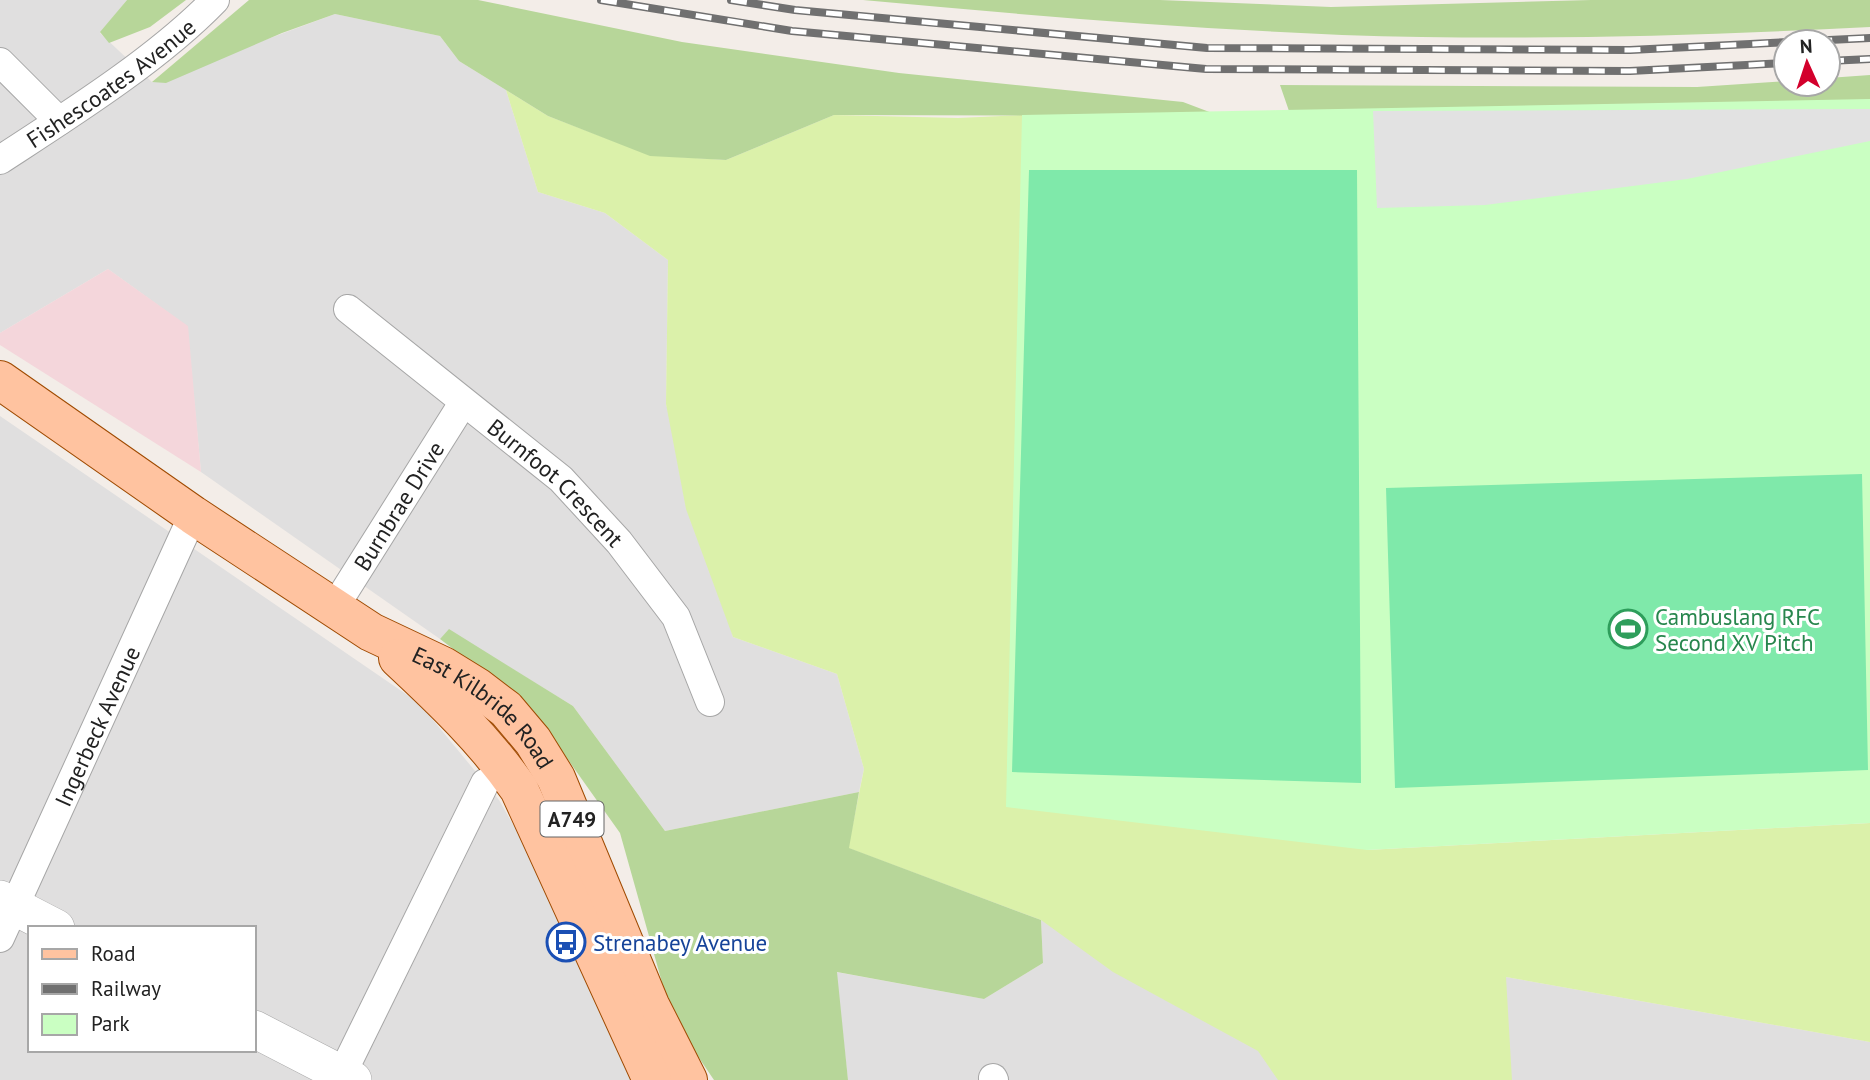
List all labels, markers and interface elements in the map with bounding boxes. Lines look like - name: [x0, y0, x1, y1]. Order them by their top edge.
- street label: Fishescoates Avenue: [21, 12, 201, 154]
- north arrow: [1772, 28, 1842, 98]
- text: N: [1799, 34, 1813, 58]
- street label: Burnfoot Crescent: [482, 412, 630, 553]
- street label: Burnbrae Drive: [347, 436, 450, 576]
- place label: Cambuslang RFC Second XV Pitch: [1655, 602, 1820, 657]
- sports icon: Cambuslang RFC Second XV Pitch: [1607, 608, 1649, 650]
- street label: East Kilbride Road: [408, 639, 561, 774]
- street label: Ingerbeck Avenue: [48, 641, 146, 811]
- road number: A749: [540, 802, 604, 836]
- bus stop icon: Strenabey Avenue: [545, 921, 587, 963]
- legend: [28, 926, 256, 1052]
- place label: Strenabey Avenue: [593, 928, 767, 957]
- text: Road: [91, 940, 135, 967]
- text: Railway: [91, 975, 161, 1002]
- text: Park: [91, 1010, 130, 1037]

